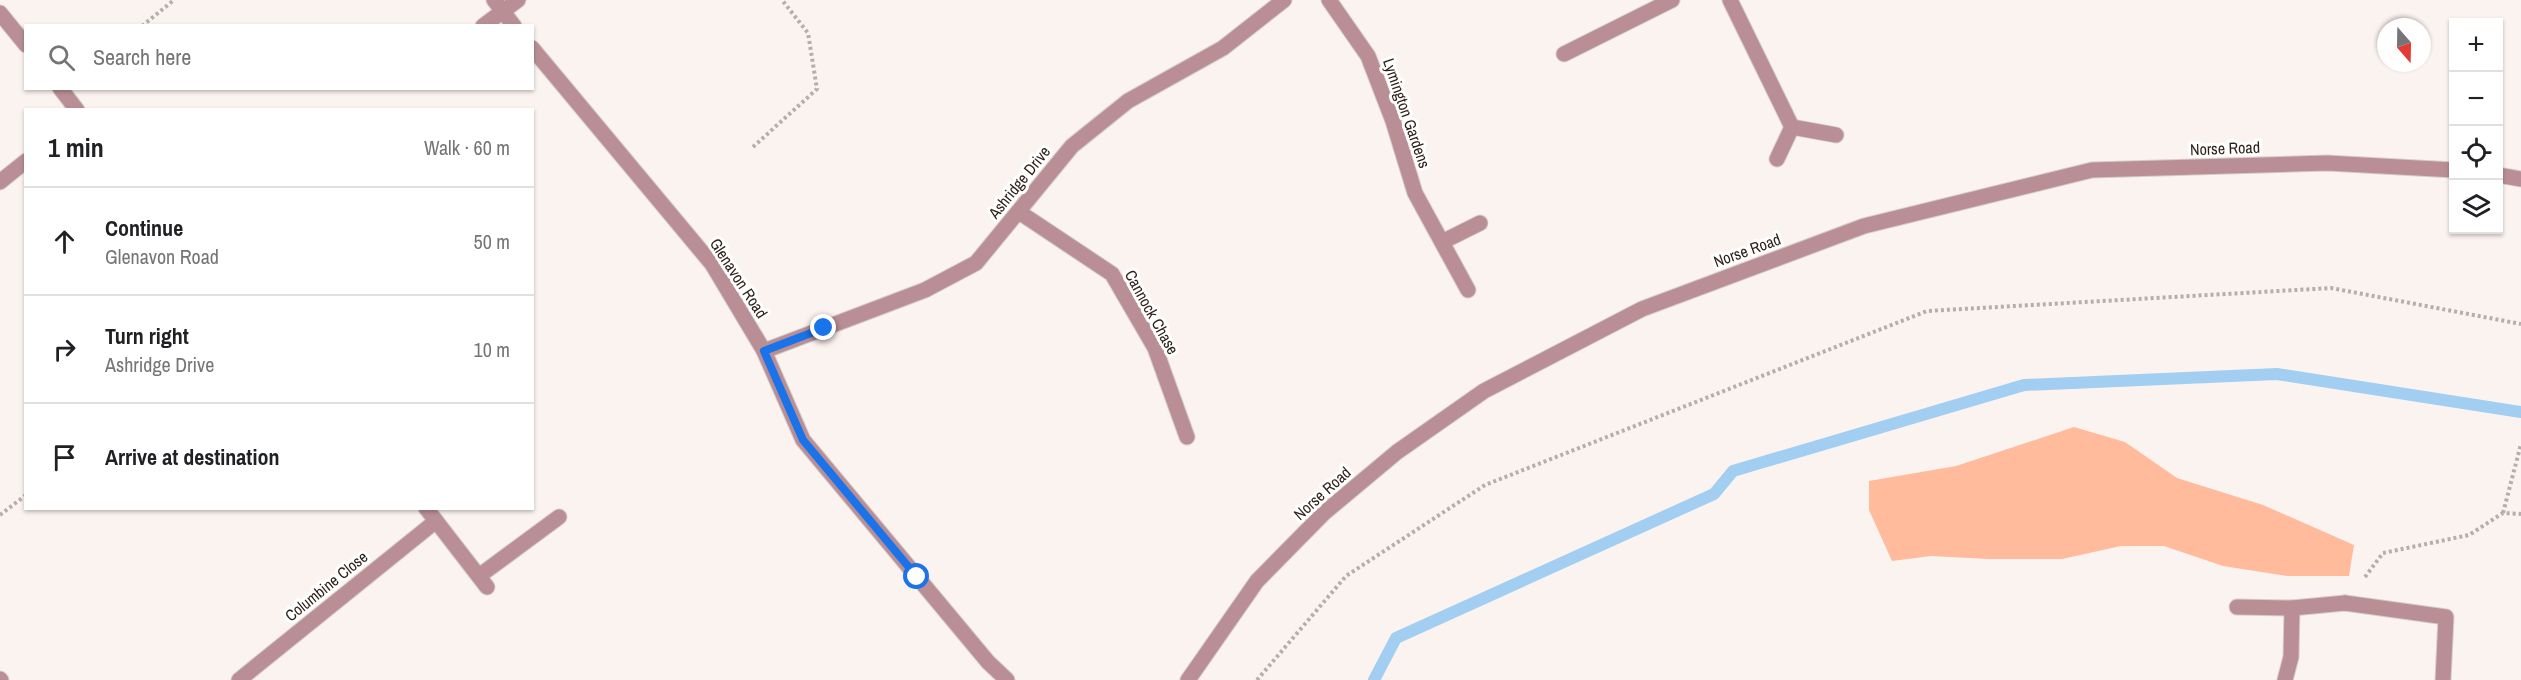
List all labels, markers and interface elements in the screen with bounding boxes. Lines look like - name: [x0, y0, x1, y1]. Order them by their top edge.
- north arrow: [2377, 18, 2431, 72]
- map controls: [2449, 18, 2503, 234]
- button: +: [2449, 18, 2503, 72]
- search box: [24, 24, 534, 90]
- icon: search: [45, 41, 78, 74]
- text: Search here: [93, 42, 191, 72]
- street label: Lymington Gardens: [1378, 55, 1436, 171]
- button: −: [2449, 72, 2503, 126]
- button: locate: [2449, 126, 2503, 180]
- text: 1 min: [48, 130, 104, 165]
- text: Walk · 60 m: [424, 134, 510, 161]
- street label: Norse Road: [2190, 136, 2260, 160]
- street label: Ashridge Drive: [982, 141, 1055, 224]
- button: layers: [2449, 180, 2503, 234]
- text: Continue: [105, 213, 183, 243]
- icon: ahead: [48, 225, 81, 258]
- text: 50 m: [474, 228, 510, 255]
- street label: Norse Road: [1710, 228, 1784, 272]
- street label: Glenavon Road: [705, 234, 773, 322]
- text: Glenavon Road: [105, 243, 219, 270]
- street label: Cannock Chase: [1120, 266, 1184, 358]
- route end: [810, 314, 836, 340]
- text: Turn right: [105, 321, 189, 351]
- icon: right: [48, 333, 81, 366]
- text: 10 m: [474, 336, 510, 363]
- text: Ashridge Drive: [105, 351, 214, 378]
- icon: arrive: [48, 441, 81, 474]
- text: Arrive at destination: [105, 442, 279, 472]
- street label: Norse Road: [1289, 461, 1355, 525]
- street label: Columbine Close: [280, 546, 372, 626]
- route start: [903, 563, 929, 589]

